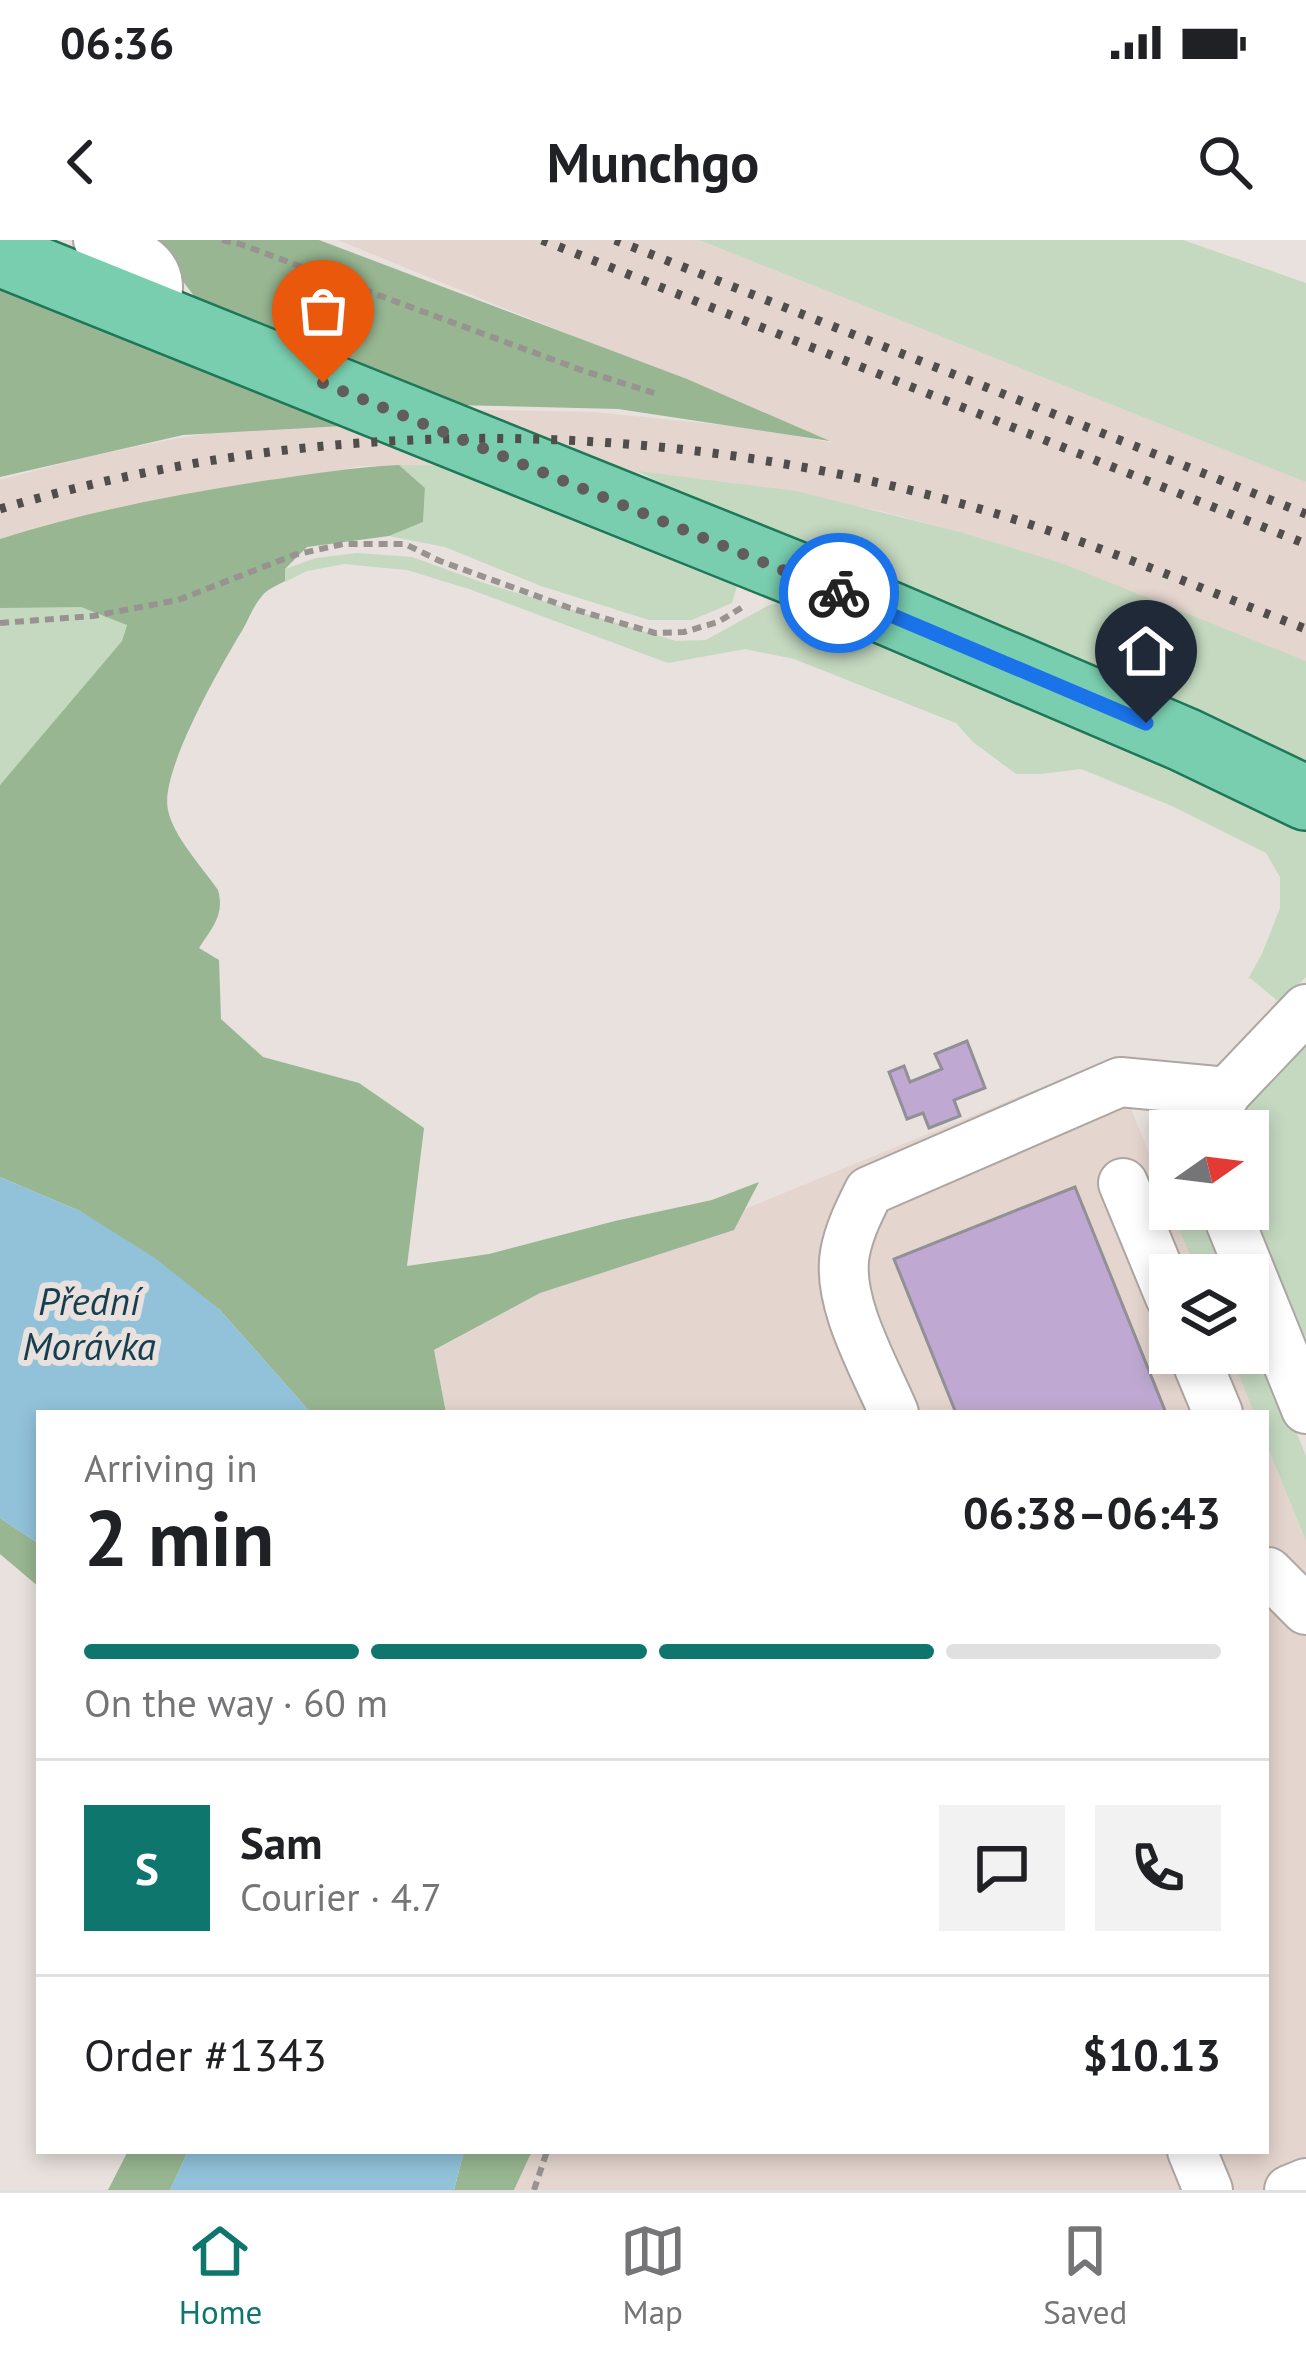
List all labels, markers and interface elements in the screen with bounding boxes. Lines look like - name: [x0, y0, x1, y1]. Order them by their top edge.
- text: 06:36: [60, 13, 174, 71]
- text: Munchgo: [547, 127, 759, 197]
- icon: back: [48, 129, 114, 195]
- icon: search: [1192, 129, 1258, 195]
- pin: [272, 260, 374, 383]
- icon: bag: [290, 278, 356, 344]
- courier: [779, 533, 899, 653]
- icon: bike: [806, 560, 872, 626]
- pin: [1095, 600, 1197, 723]
- icon: home: [1113, 618, 1179, 684]
- north arrow: [1149, 1110, 1269, 1230]
- map controls: [1149, 1110, 1269, 1374]
- button: layers: [1149, 1254, 1269, 1374]
- water label: Přední Morávka: [22, 1275, 156, 1371]
- text: Arriving in: [84, 1442, 258, 1493]
- text: 06:38–06:43: [963, 1483, 1221, 1541]
- text: 2 min: [84, 1487, 274, 1588]
- text: On the way · 60 m: [84, 1677, 388, 1728]
- button: chat: [939, 1805, 1065, 1931]
- button: phone: [1095, 1805, 1221, 1931]
- text: Sam: [240, 1813, 322, 1871]
- text: S: [135, 1839, 159, 1897]
- text: Courier · 4.7: [240, 1871, 442, 1922]
- text: Order #1343: [84, 2025, 327, 2083]
- text: $10.13: [1082, 2025, 1221, 2083]
- tab: Home: [179, 2218, 262, 2333]
- tab: Map: [620, 2218, 686, 2333]
- tab: Saved: [1043, 2218, 1127, 2333]

